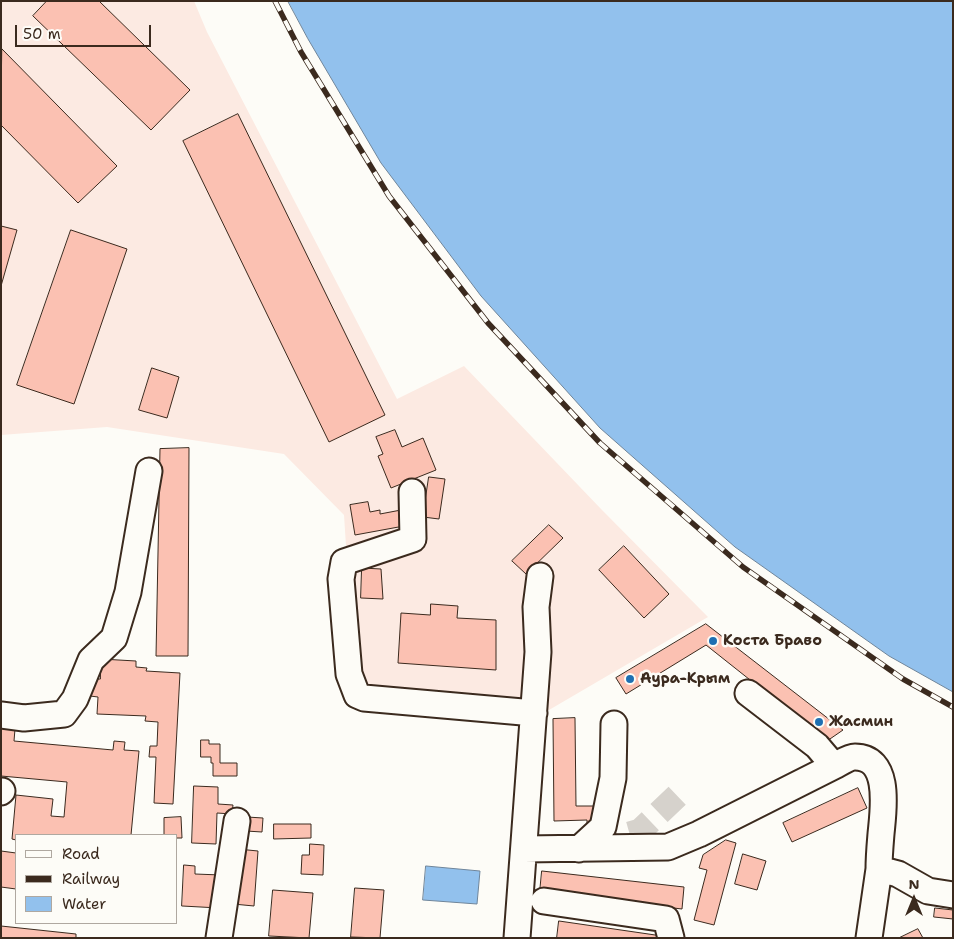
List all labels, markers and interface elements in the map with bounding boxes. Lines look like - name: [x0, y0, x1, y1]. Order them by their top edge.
- scale bar: [18, 15, 154, 47]
- text: 50 m: [23, 24, 61, 44]
- place label: Коста Браво: [723, 632, 822, 650]
- marker: Коста Браво: [707, 635, 719, 647]
- place label: Аура-Крым: [640, 670, 730, 688]
- marker: Аура-Крым: [624, 673, 636, 685]
- place label: Жасмин: [829, 713, 893, 731]
- marker: Жасмин: [813, 716, 825, 728]
- legend: [15, 834, 178, 924]
- text: Road: [62, 844, 100, 864]
- text: Railway: [62, 869, 120, 889]
- north arrow: [889, 874, 939, 924]
- text: N: [908, 875, 920, 893]
- text: Water: [62, 894, 106, 914]

